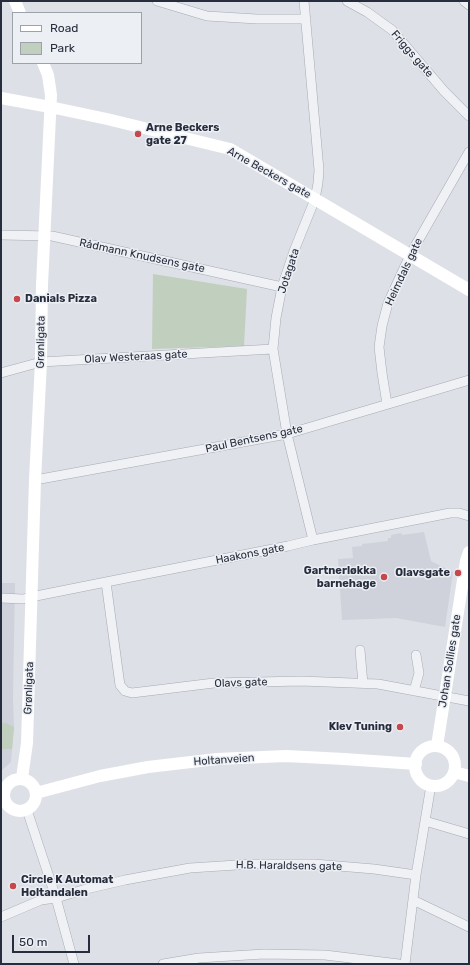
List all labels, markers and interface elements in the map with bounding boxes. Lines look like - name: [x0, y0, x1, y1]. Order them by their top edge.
- legend: [12, 12, 142, 64]
- text: Road: [50, 21, 78, 35]
- street label: Friggs gate: [388, 28, 436, 80]
- text: Park: [50, 41, 75, 55]
- place label: Arne Beckers gate 27: [146, 121, 219, 147]
- marker: Arne Beckers gate 27: [133, 129, 143, 139]
- street label: Arne Beckers gate: [225, 145, 313, 201]
- street label: Rådmann Knudsens gate: [78, 236, 206, 276]
- street label: Heimdals gate: [383, 236, 425, 308]
- street label: Jotagata: [276, 247, 302, 295]
- place label: Danials Pizza: [25, 292, 97, 306]
- marker: Danials Pizza: [12, 294, 22, 304]
- street label: Grønligata: [34, 315, 48, 369]
- street label: Olav Westeraas gate: [84, 348, 188, 366]
- street label: Paul Bentsens gate: [204, 422, 304, 456]
- street label: Haakons gate: [215, 541, 285, 567]
- place label: Gartnerløkka barnehage: [304, 564, 376, 590]
- place label: Olavsgate: [395, 566, 450, 580]
- marker: Olavsgate: [453, 568, 463, 578]
- marker: Gartnerløkka barnehage: [379, 572, 389, 582]
- street label: Johan Sollies gate: [436, 613, 464, 709]
- street label: Grønligata: [21, 661, 37, 715]
- street label: Olavs gate: [214, 675, 268, 691]
- place label: Klev Tuning: [329, 720, 392, 734]
- marker: Klev Tuning: [395, 722, 405, 732]
- street label: Holtanveien: [193, 751, 255, 769]
- street label: H.B. Haraldsens gate: [236, 858, 342, 874]
- place label: Circle K Automat Holtandalen: [21, 873, 113, 899]
- marker: Circle K Automat Holtandalen: [8, 881, 18, 891]
- scale bar: [14, 927, 92, 953]
- text: 50 m: [19, 935, 47, 949]

